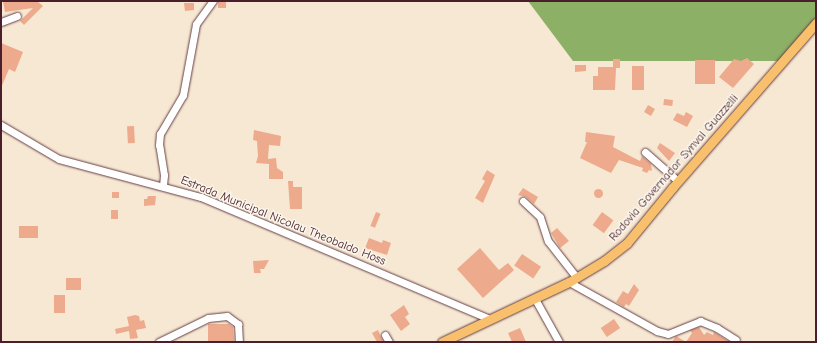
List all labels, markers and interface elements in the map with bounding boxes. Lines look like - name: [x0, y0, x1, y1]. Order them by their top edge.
- street label: Rodovia Governador Synval Guazzelli: [606, 92, 742, 244]
- street label: Estrada Municipal Nicolau Theobaldo Hoss: [178, 173, 388, 269]

